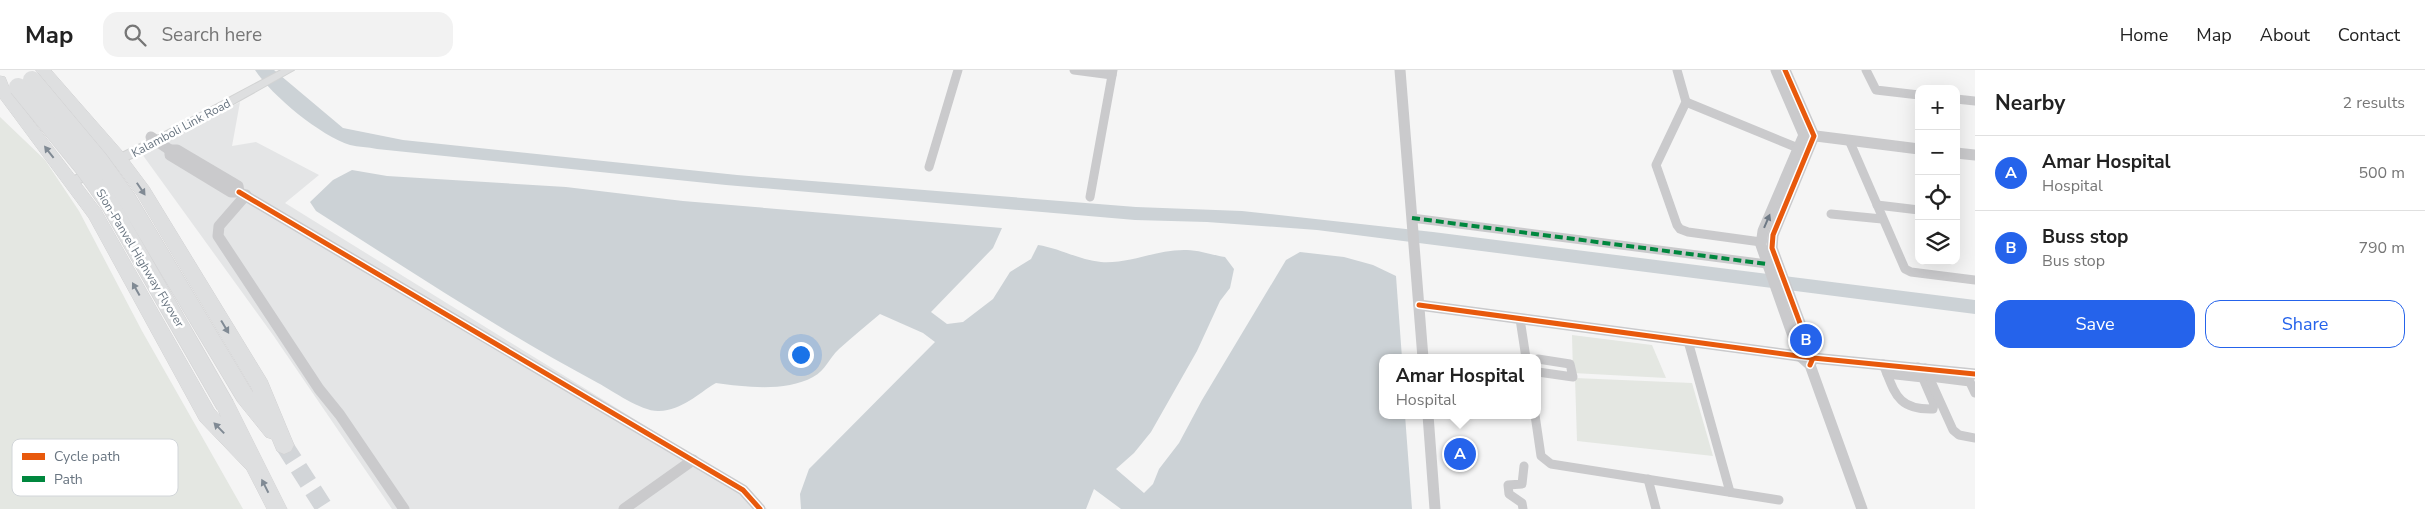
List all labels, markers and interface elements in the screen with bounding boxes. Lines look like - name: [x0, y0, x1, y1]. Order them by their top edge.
- search box: [103, 12, 453, 57]
- text: Map: [25, 19, 73, 51]
- icon: search: [121, 21, 149, 49]
- text: Search here: [161, 22, 262, 48]
- text: Home: [2120, 23, 2168, 47]
- text: Map: [2196, 23, 2232, 47]
- text: About: [2260, 23, 2310, 47]
- text: Contact: [2338, 23, 2400, 47]
- map controls: [1915, 85, 1960, 265]
- button: +: [1915, 85, 1960, 130]
- text: Nearby: [1995, 89, 2065, 117]
- text: 2 results: [2343, 92, 2405, 114]
- street label: Kalamboli Link Road: [129, 95, 233, 161]
- button: −: [1915, 130, 1960, 175]
- one-way arrow: [44, 145, 54, 159]
- text: Amar Hospital: [2042, 149, 2171, 175]
- text: A: [2005, 162, 2017, 184]
- text: 500 m: [2358, 162, 2405, 184]
- button: locate: [1915, 175, 1960, 220]
- text: Hospital: [2042, 175, 2103, 197]
- one-way arrow: [136, 182, 146, 195]
- street label: Sion-Panvel Highway Flyover: [92, 186, 188, 331]
- one-way arrow: [1763, 214, 1771, 228]
- button: layers: [1915, 220, 1960, 265]
- text: Buss stop: [2042, 224, 2128, 250]
- text: B: [2005, 237, 2017, 259]
- text: 790 m: [2358, 237, 2405, 259]
- text: Bus stop: [2042, 250, 2105, 272]
- one-way arrow: [132, 282, 141, 295]
- button: Save: [1995, 300, 2195, 348]
- button: Share: [2205, 300, 2405, 348]
- one-way arrow: [221, 321, 230, 334]
- pin: B: [1790, 321, 1822, 359]
- your location: [788, 342, 814, 368]
- popup: [1379, 354, 1541, 419]
- text: Amar Hospital: [1396, 363, 1524, 389]
- text: Hospital: [1396, 389, 1456, 411]
- one-way arrow: [213, 422, 225, 434]
- pin: A: [1444, 435, 1476, 473]
- legend: [12, 439, 178, 496]
- text: Cycle path: [54, 447, 120, 466]
- text: Path: [54, 470, 83, 489]
- one-way arrow: [261, 479, 269, 493]

